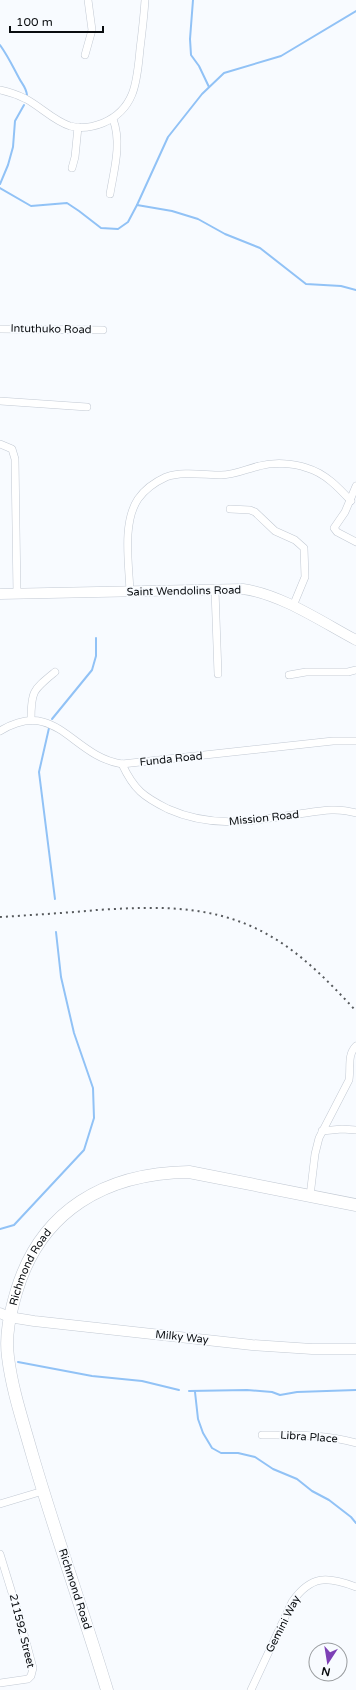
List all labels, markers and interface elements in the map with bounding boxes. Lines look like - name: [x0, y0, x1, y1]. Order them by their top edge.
- scale bar: [10, 8, 103, 34]
- text: 100 m: [16, 15, 53, 29]
- street label: Intuthuko Road: [10, 322, 92, 336]
- street label: Saint Wendolins Road: [127, 584, 241, 598]
- street label: Funda Road: [139, 749, 203, 769]
- street label: Mission Road: [228, 808, 300, 828]
- street label: Richmond Road: [6, 1226, 54, 1307]
- street label: Milky Way: [155, 1328, 209, 1346]
- street label: Libra Place: [280, 1429, 338, 1445]
- street label: Richmond Road: [56, 1547, 94, 1631]
- street label: 211592 Street: [7, 1593, 37, 1669]
- street label: Gemini Way: [263, 1593, 303, 1655]
- north arrow: [308, 1642, 348, 1682]
- text: N: [320, 1664, 332, 1679]

